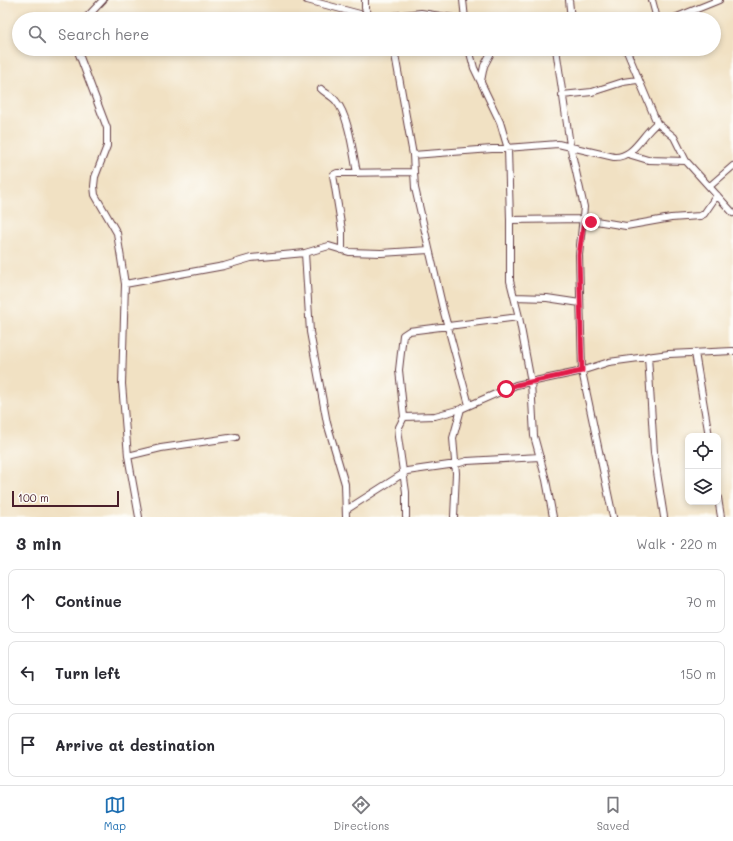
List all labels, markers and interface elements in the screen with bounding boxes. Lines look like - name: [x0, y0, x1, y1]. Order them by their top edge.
- search box: [12, 12, 721, 56]
- icon: search: [26, 23, 48, 45]
- text: Search here: [58, 24, 149, 44]
- route end: [582, 213, 600, 231]
- route start: [497, 380, 515, 398]
- map controls: [685, 433, 721, 505]
- button: locate: [685, 433, 721, 469]
- button: layers: [685, 469, 721, 505]
- scale bar: [12, 489, 119, 508]
- text: 100 m: [18, 490, 49, 505]
- text: 3 min: [16, 532, 61, 554]
- text: Walk · 220 m: [636, 535, 717, 552]
- icon: ahead: [17, 590, 39, 612]
- text: Continue: [55, 591, 122, 611]
- text: 70 m: [686, 593, 716, 610]
- icon: left: [17, 662, 39, 684]
- text: Turn left: [55, 663, 120, 683]
- text: 150 m: [680, 665, 716, 682]
- icon: arrive: [17, 734, 39, 756]
- text: Arrive at destination: [55, 735, 215, 755]
- tab: Map: [104, 794, 126, 833]
- tab: Directions: [333, 794, 389, 833]
- tab: Saved: [597, 794, 629, 833]

